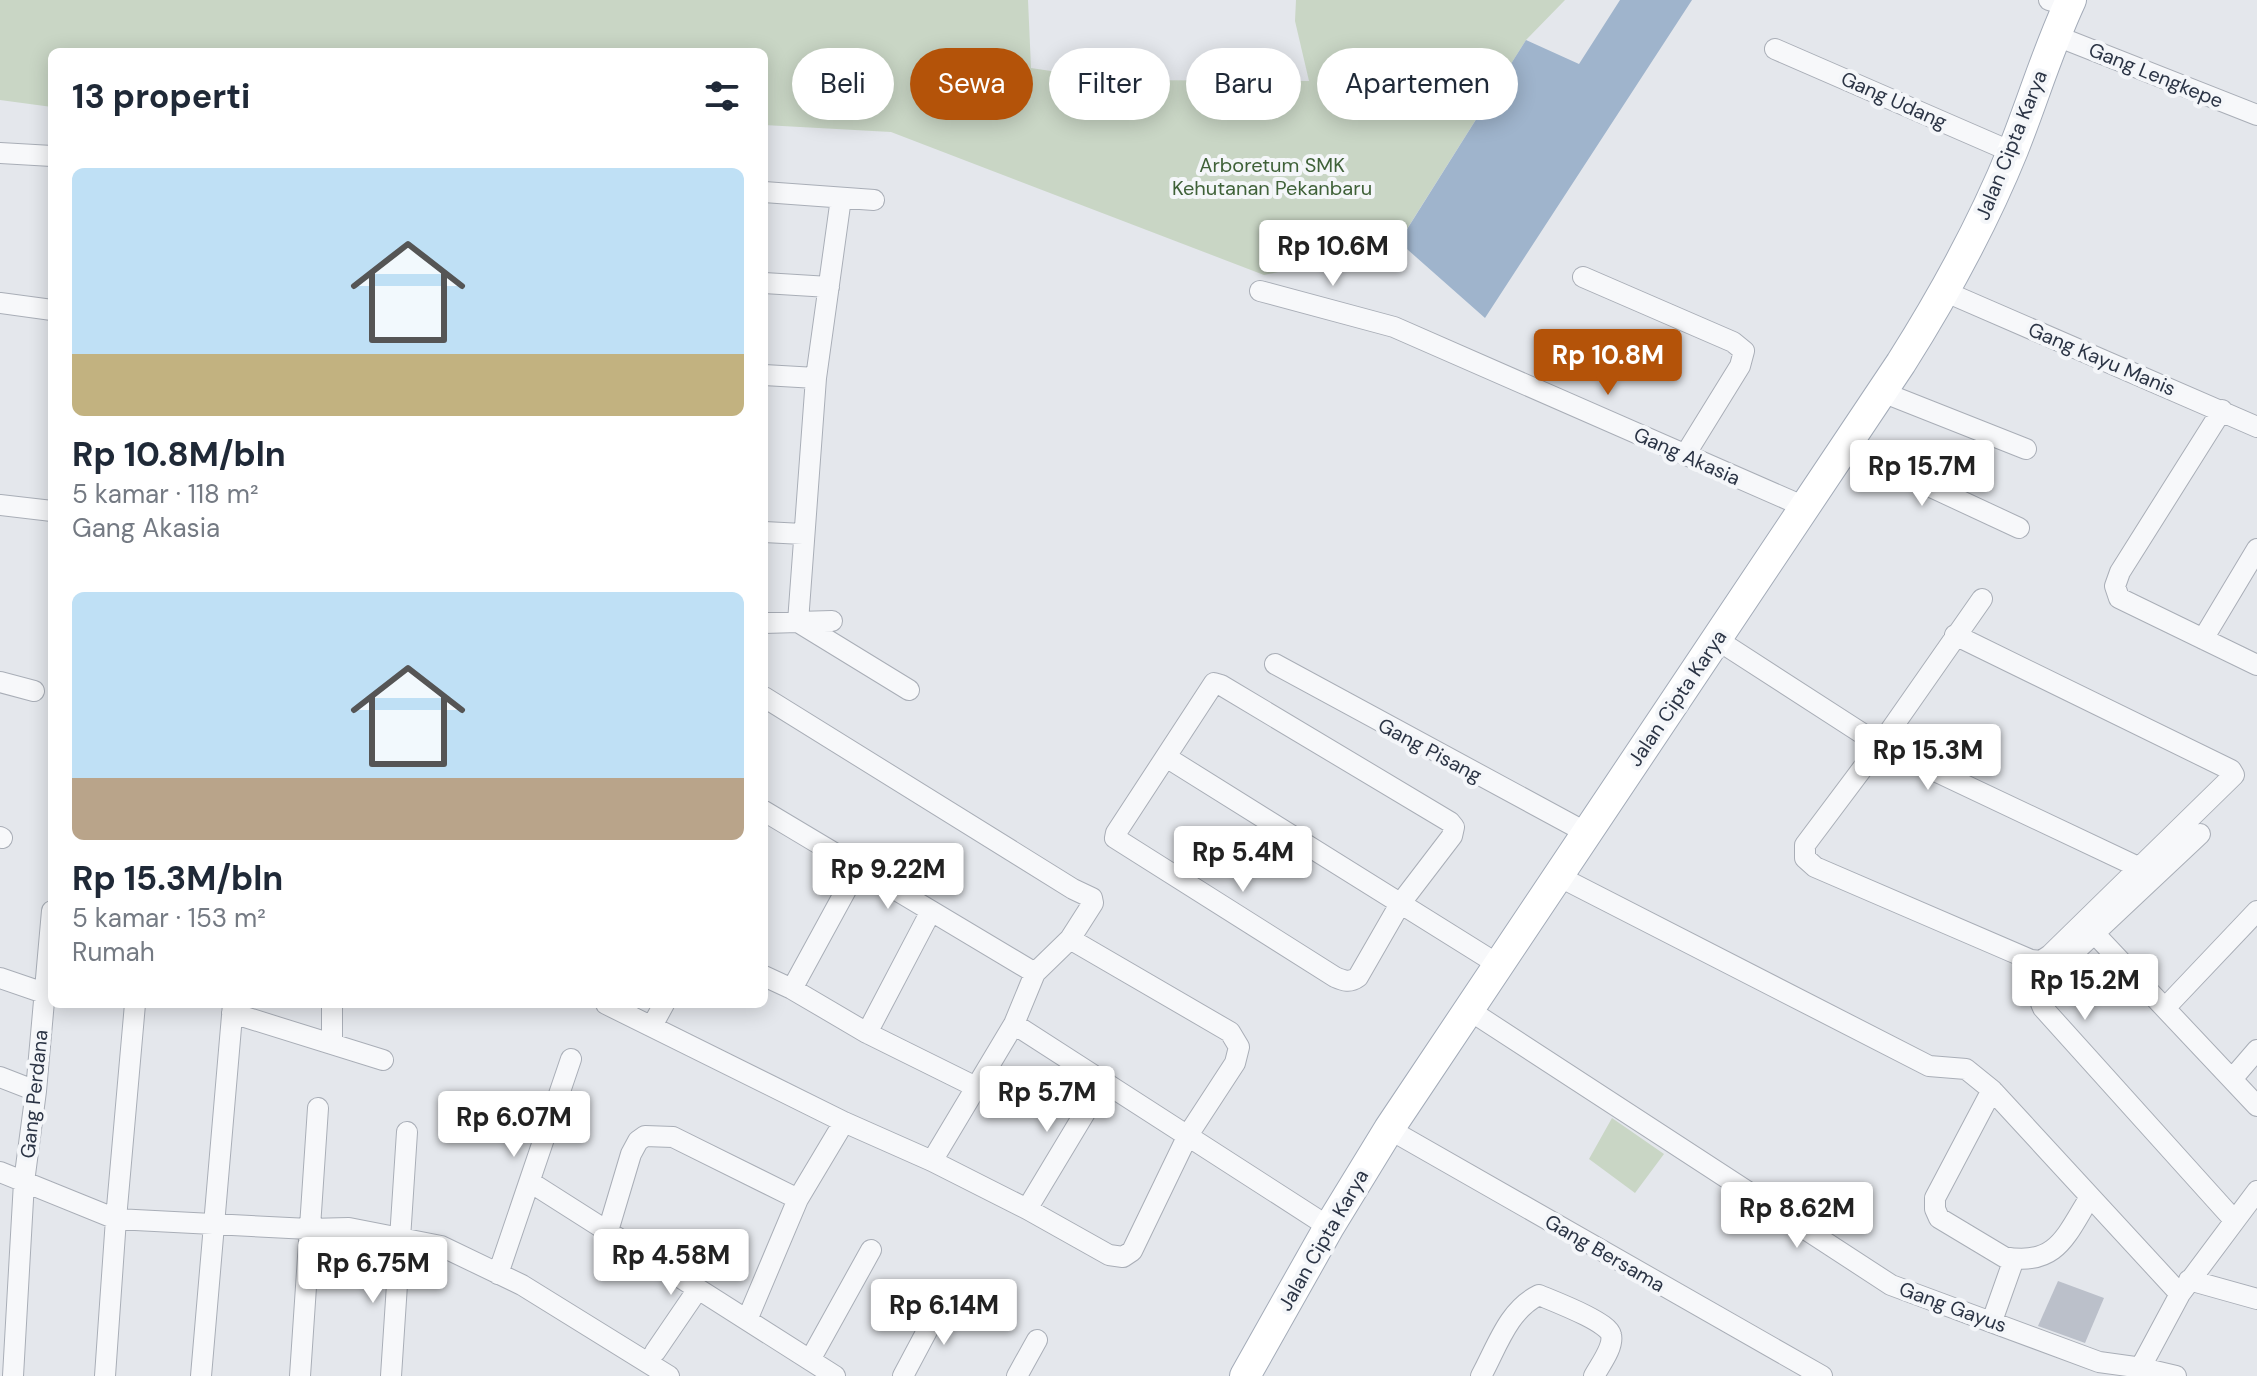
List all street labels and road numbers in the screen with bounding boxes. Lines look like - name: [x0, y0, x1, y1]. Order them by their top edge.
- street label: Gang Lengkepe: [2085, 36, 2227, 114]
- street label: Gang Udang: [1837, 65, 1951, 135]
- street label: Jalan Cipta Karya: [1969, 66, 2053, 224]
- street label: Gang Kayu Manis: [2024, 316, 2180, 402]
- street label: Gang Akasia: [1630, 421, 1744, 491]
- street label: Jalan Cipta Karya: [1622, 625, 1732, 771]
- street label: Gang Pisang: [1374, 712, 1486, 788]
- street label: Gang Perdana: [14, 1028, 54, 1160]
- street label: Jalan Cipta Karya: [1272, 1165, 1374, 1315]
- street label: Gang Bersama: [1540, 1208, 1670, 1298]
- street label: Gang Gayus: [1896, 1276, 2010, 1338]

